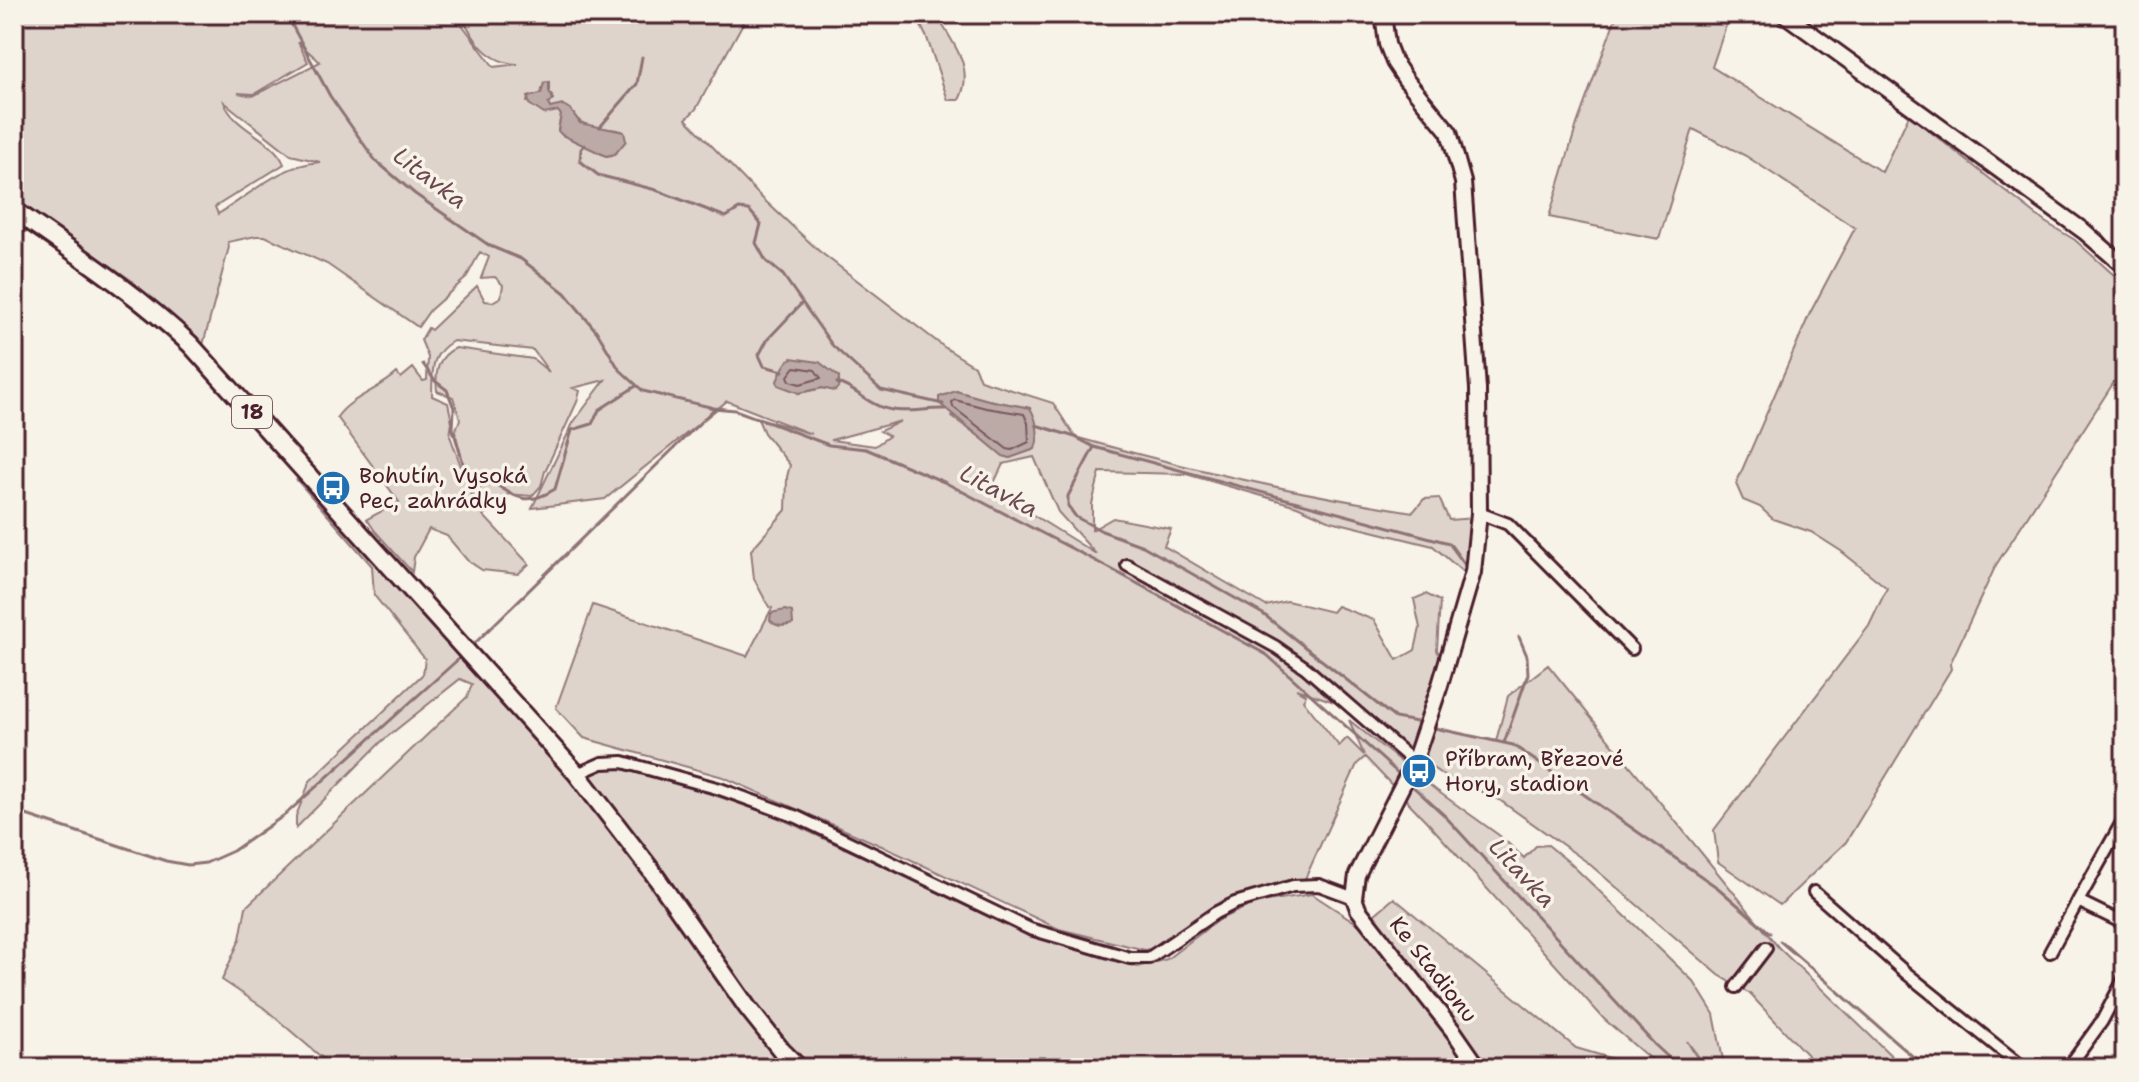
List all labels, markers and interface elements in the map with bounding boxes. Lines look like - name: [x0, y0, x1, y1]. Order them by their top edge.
- water label: Litavka: [386, 140, 474, 216]
- road number: 18: [232, 396, 272, 428]
- water label: Litavka: [954, 457, 1044, 525]
- place label: Bohutín, Vysoká Pec, zahrádky: [359, 461, 528, 515]
- bus stop icon: Bohutín, Vysoká Pec, zahrádky: [314, 469, 352, 507]
- place label: Příbram, Březové Hory, stadion: [1445, 744, 1624, 798]
- bus stop icon: Příbram, Březové Hory, stadion: [1400, 752, 1438, 790]
- water label: Litavka: [1481, 831, 1563, 915]
- street label: Ke Stadionu: [1383, 910, 1484, 1028]

